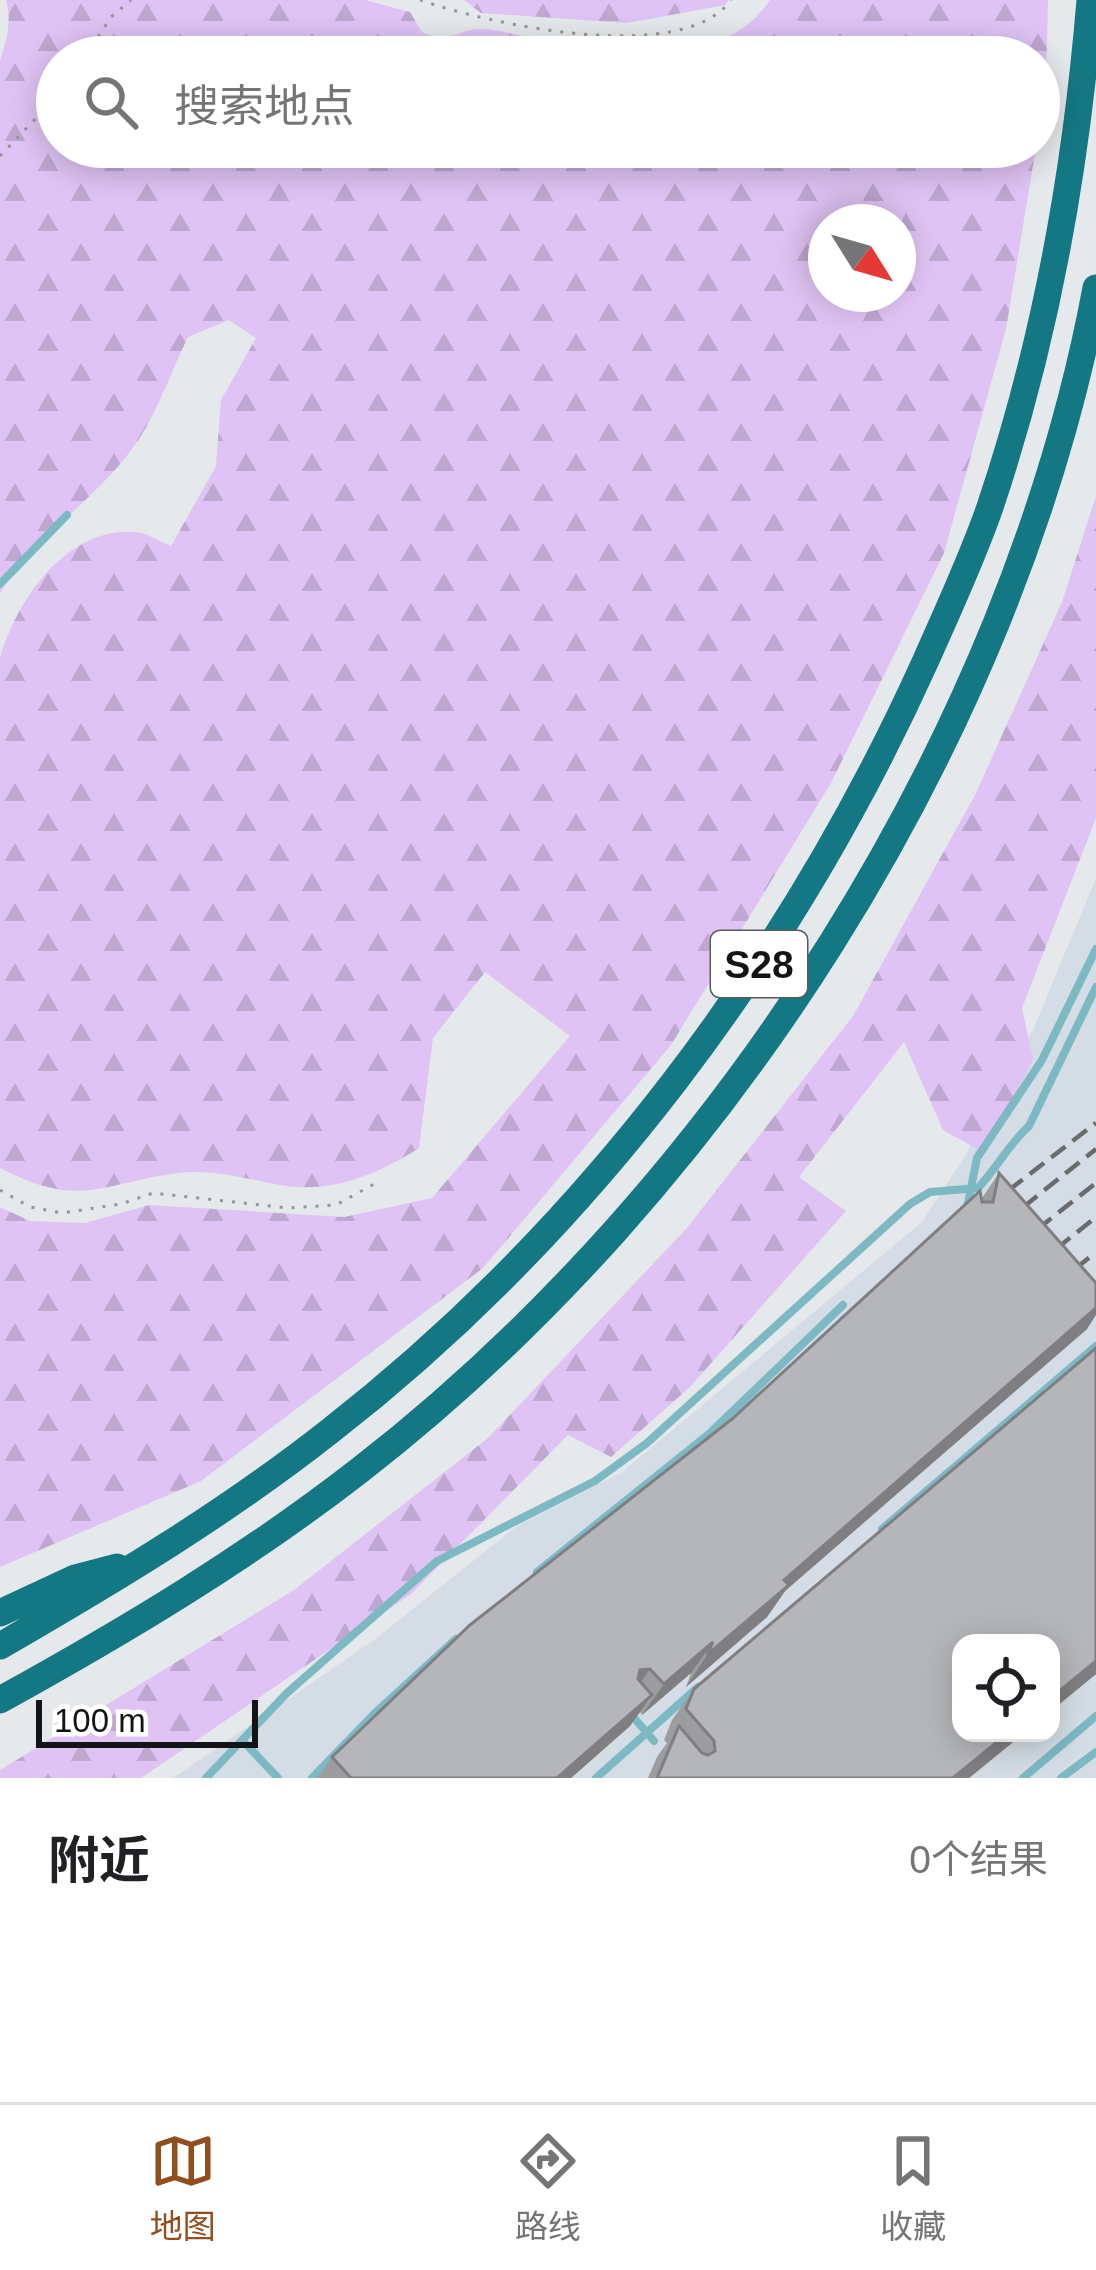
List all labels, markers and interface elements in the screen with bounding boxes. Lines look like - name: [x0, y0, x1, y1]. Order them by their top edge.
- search box: [36, 36, 1060, 168]
- icon: search: [78, 69, 144, 135]
- text: 搜索地点: [174, 81, 354, 132]
- north arrow: [808, 204, 916, 312]
- road number: S28: [711, 931, 807, 997]
- map controls: [952, 1634, 1060, 1742]
- button: locate: [952, 1634, 1060, 1742]
- scale bar: [36, 1694, 258, 1747]
- text: 100 m: [54, 1702, 146, 1739]
- text: 附近: [48, 1832, 150, 1889]
- text: 0个结果: [909, 1838, 1048, 1881]
- tab: 地图: [150, 2128, 216, 2248]
- tab: 路线: [515, 2128, 581, 2248]
- tab: 收藏: [880, 2128, 946, 2248]

